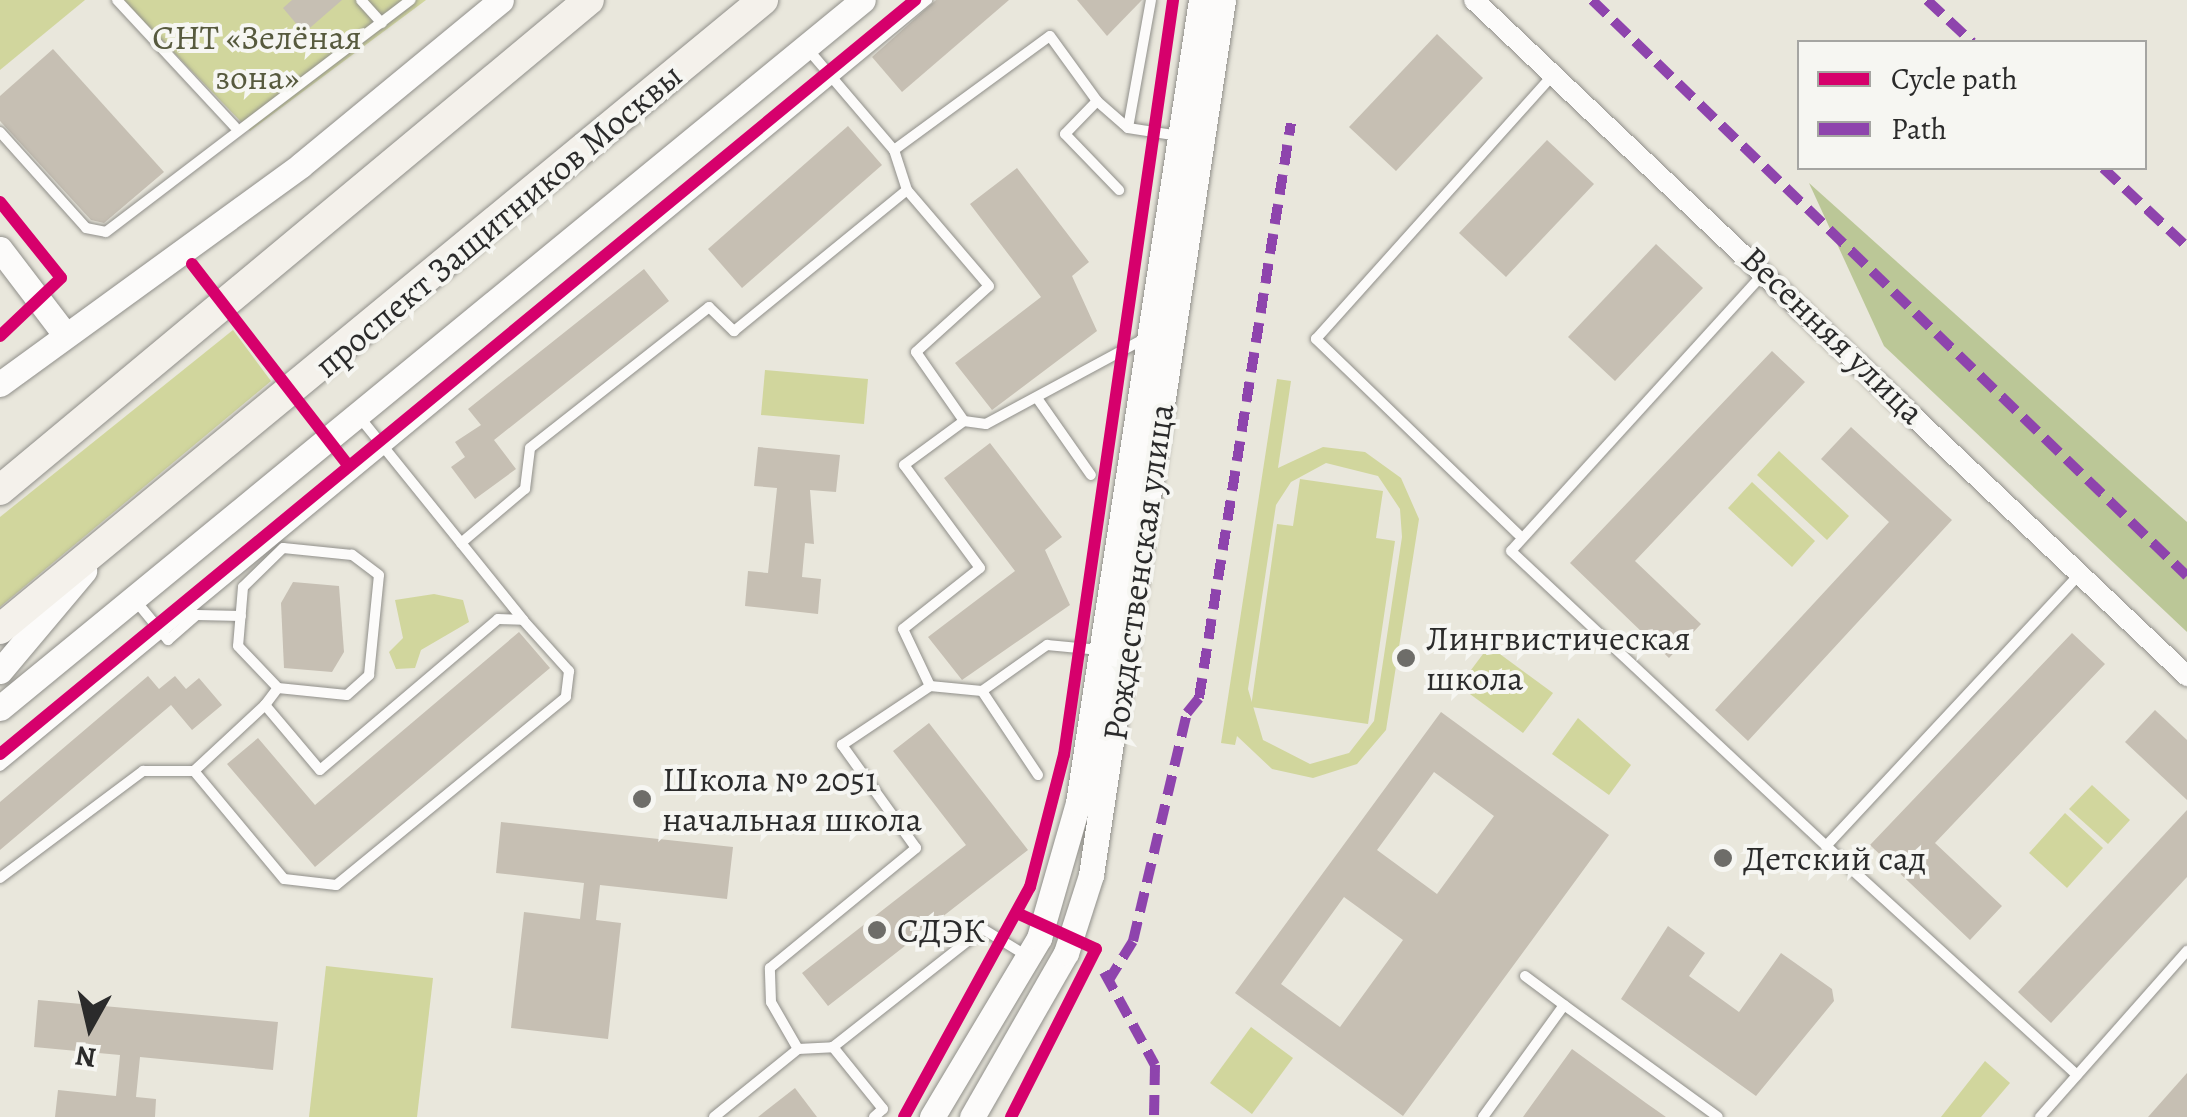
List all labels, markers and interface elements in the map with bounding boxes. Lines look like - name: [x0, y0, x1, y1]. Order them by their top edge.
- park label: СНТ «Зелёная зона»: [152, 16, 362, 98]
- legend: [1797, 40, 2147, 170]
- street label: проспект Защитников Москвы: [306, 54, 690, 386]
- text: Cycle path: [1891, 59, 2018, 99]
- text: Path: [1891, 109, 1947, 149]
- street label: Весенняя улица: [1733, 237, 1933, 433]
- street label: Рождественская улица: [1094, 401, 1182, 743]
- place label: Лингвистическая школа: [1426, 617, 1691, 699]
- marker: Лингвистическая школа: [1395, 647, 1417, 669]
- place label: Школа № 2051 начальная школа: [662, 758, 922, 840]
- marker: Школа № 2051 начальная школа: [631, 788, 653, 810]
- place label: Детский сад: [1743, 837, 1926, 879]
- marker: Детский сад: [1712, 847, 1734, 869]
- place label: СДЭК: [897, 909, 985, 951]
- marker: СДЭК: [866, 919, 888, 941]
- north arrow: [40, 977, 140, 1077]
- text: N: [73, 1036, 99, 1077]

